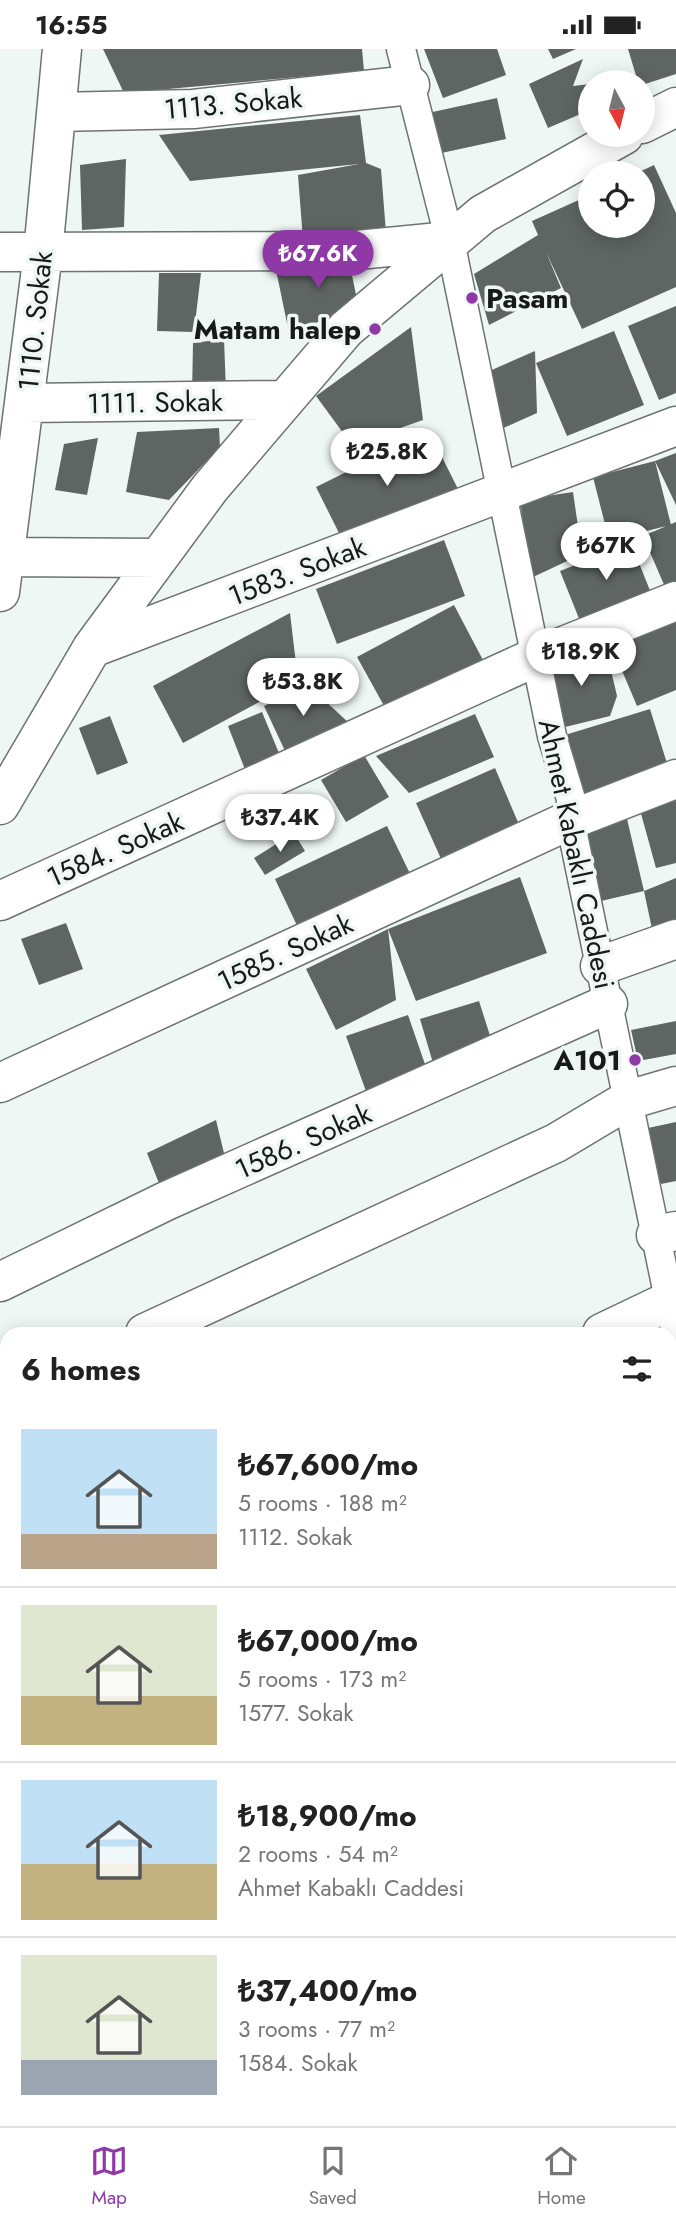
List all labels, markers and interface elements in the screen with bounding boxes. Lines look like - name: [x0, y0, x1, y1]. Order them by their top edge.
- text: 16:55: [35, 6, 108, 44]
- north arrow: [578, 70, 654, 147]
- map controls: [578, 70, 655, 238]
- street label: 1113. Sokak: [162, 77, 304, 130]
- button: locate: [578, 161, 655, 238]
- pin: ₺67.6K: [261, 231, 375, 290]
- text: ₺67.6K: [279, 236, 357, 270]
- street label: 1110. Sokak: [8, 249, 63, 393]
- place label: Pasam: [486, 278, 569, 319]
- marker: Pasam: [464, 290, 480, 306]
- place label: Matam halep: [194, 309, 361, 350]
- marker: Matam halep: [367, 321, 383, 337]
- street label: 1111. Sokak: [87, 381, 224, 424]
- pin: ₺25.8K: [330, 429, 444, 488]
- text: ₺25.8K: [347, 434, 427, 468]
- pin: ₺67K: [565, 523, 647, 582]
- street label: 1583. Sokak: [223, 526, 372, 616]
- text: ₺67K: [577, 528, 635, 562]
- pin: ₺18.9K: [524, 629, 638, 688]
- text: ₺18.9K: [542, 634, 620, 668]
- pin: ₺53.8K: [246, 659, 360, 718]
- text: ₺53.8K: [263, 664, 343, 698]
- street label: Ahmet Kabaklı Caddesi: [528, 715, 625, 993]
- pin: ₺37.4K: [223, 795, 337, 854]
- text: ₺37.4K: [241, 800, 319, 834]
- street label: 1584. Sokak: [40, 801, 191, 898]
- street label: 1585. Sokak: [211, 903, 360, 1002]
- place label: A101: [552, 1040, 621, 1081]
- marker: A101: [627, 1052, 643, 1068]
- street label: 1586. Sokak: [228, 1093, 379, 1190]
- text: 6 homes: [21, 1348, 140, 1391]
- icon: filters: [618, 1350, 656, 1388]
- text: ₺67,600/mo: [238, 1443, 418, 1486]
- icon: home: [77, 1457, 161, 1541]
- text: 5 rooms · 188 m²: [238, 1486, 407, 1520]
- text: 1112. Sokak: [238, 1520, 352, 1554]
- text: ₺67,000/mo: [238, 1619, 418, 1662]
- icon: home: [77, 1633, 161, 1717]
- text: 5 rooms · 173 m²: [238, 1662, 406, 1696]
- text: 1577. Sokak: [238, 1696, 353, 1730]
- text: ₺18,900/mo: [238, 1794, 417, 1837]
- icon: home: [77, 1808, 161, 1892]
- text: 2 rooms · 54 m²: [238, 1837, 398, 1871]
- text: Ahmet Kabaklı Caddesi: [238, 1871, 464, 1905]
- text: ₺37,400/mo: [238, 1969, 417, 2012]
- icon: home: [77, 1983, 161, 2067]
- text: 3 rooms · 77 m²: [238, 2012, 395, 2046]
- text: 1584. Sokak: [238, 2046, 358, 2080]
- tab: Map: [90, 2142, 128, 2211]
- tab: Saved: [309, 2142, 357, 2211]
- tab: Home: [537, 2142, 586, 2211]

